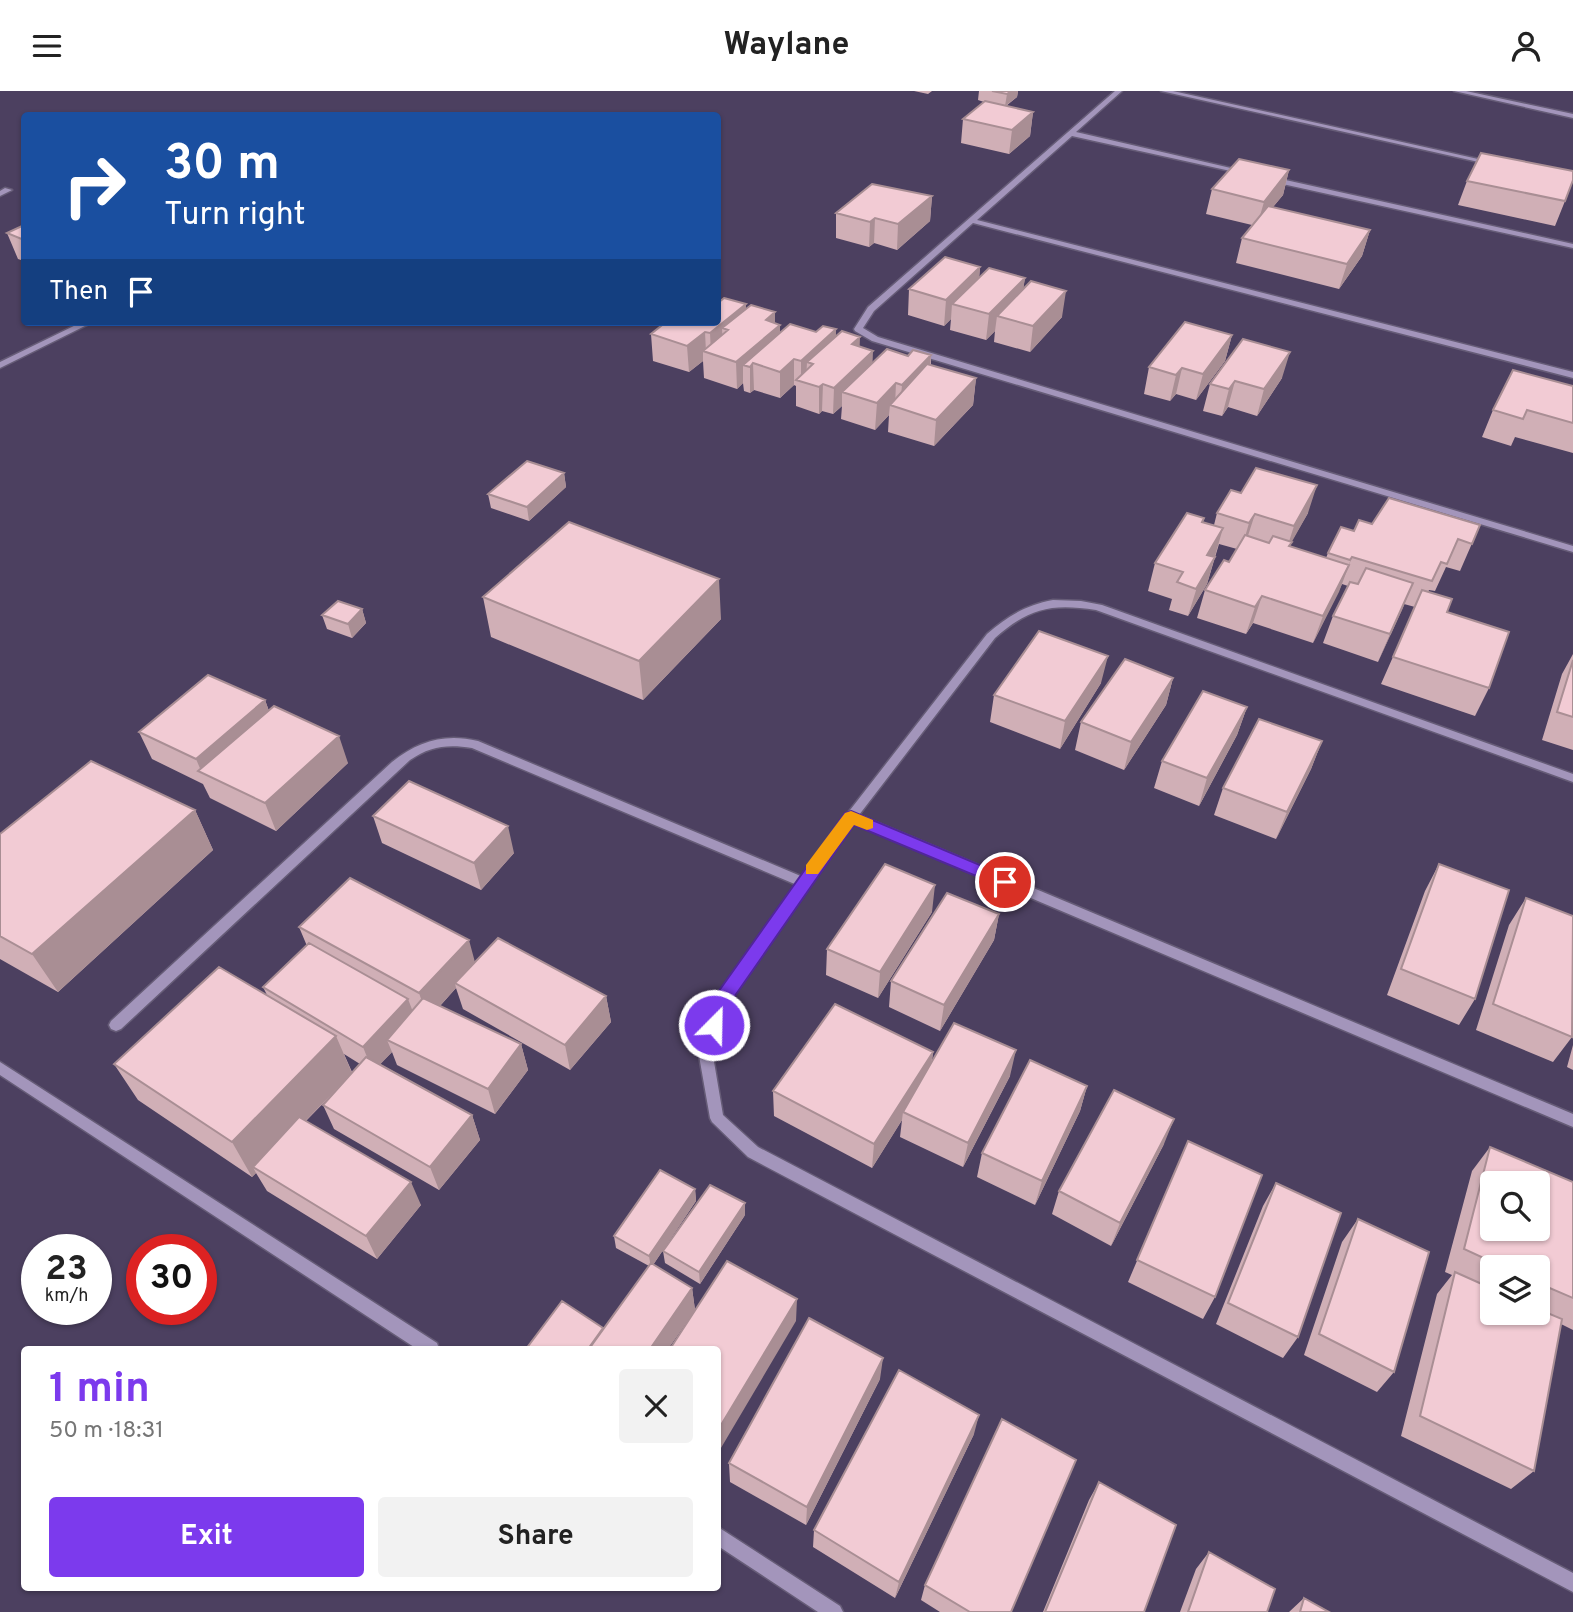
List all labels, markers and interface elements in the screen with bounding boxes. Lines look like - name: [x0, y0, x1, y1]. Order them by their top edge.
- text: Waylane: [724, 26, 849, 66]
- icon: menu: [28, 27, 66, 65]
- icon: person: [1507, 27, 1545, 65]
- text: 30 m: [164, 135, 280, 197]
- icon: right: [49, 140, 140, 231]
- text: Turn right: [164, 196, 306, 236]
- icon: arrive: [122, 273, 160, 311]
- text: Then: [49, 276, 108, 309]
- pin: [975, 852, 1035, 912]
- icon: arrive: [986, 863, 1024, 901]
- position arrow: [677, 988, 751, 1062]
- map controls: [1480, 1171, 1550, 1325]
- button: search: [1480, 1171, 1550, 1241]
- speed limit sign: 30: [126, 1234, 217, 1325]
- text: 23: [45, 1248, 88, 1292]
- button: layers: [1480, 1255, 1550, 1325]
- text: km/h: [45, 1285, 88, 1308]
- text: 1 min: [49, 1364, 150, 1417]
- button: close: [619, 1369, 693, 1443]
- text: 50 m · 18:31: [49, 1417, 164, 1446]
- button: Exit: [49, 1497, 364, 1577]
- button: Share: [378, 1497, 693, 1577]

